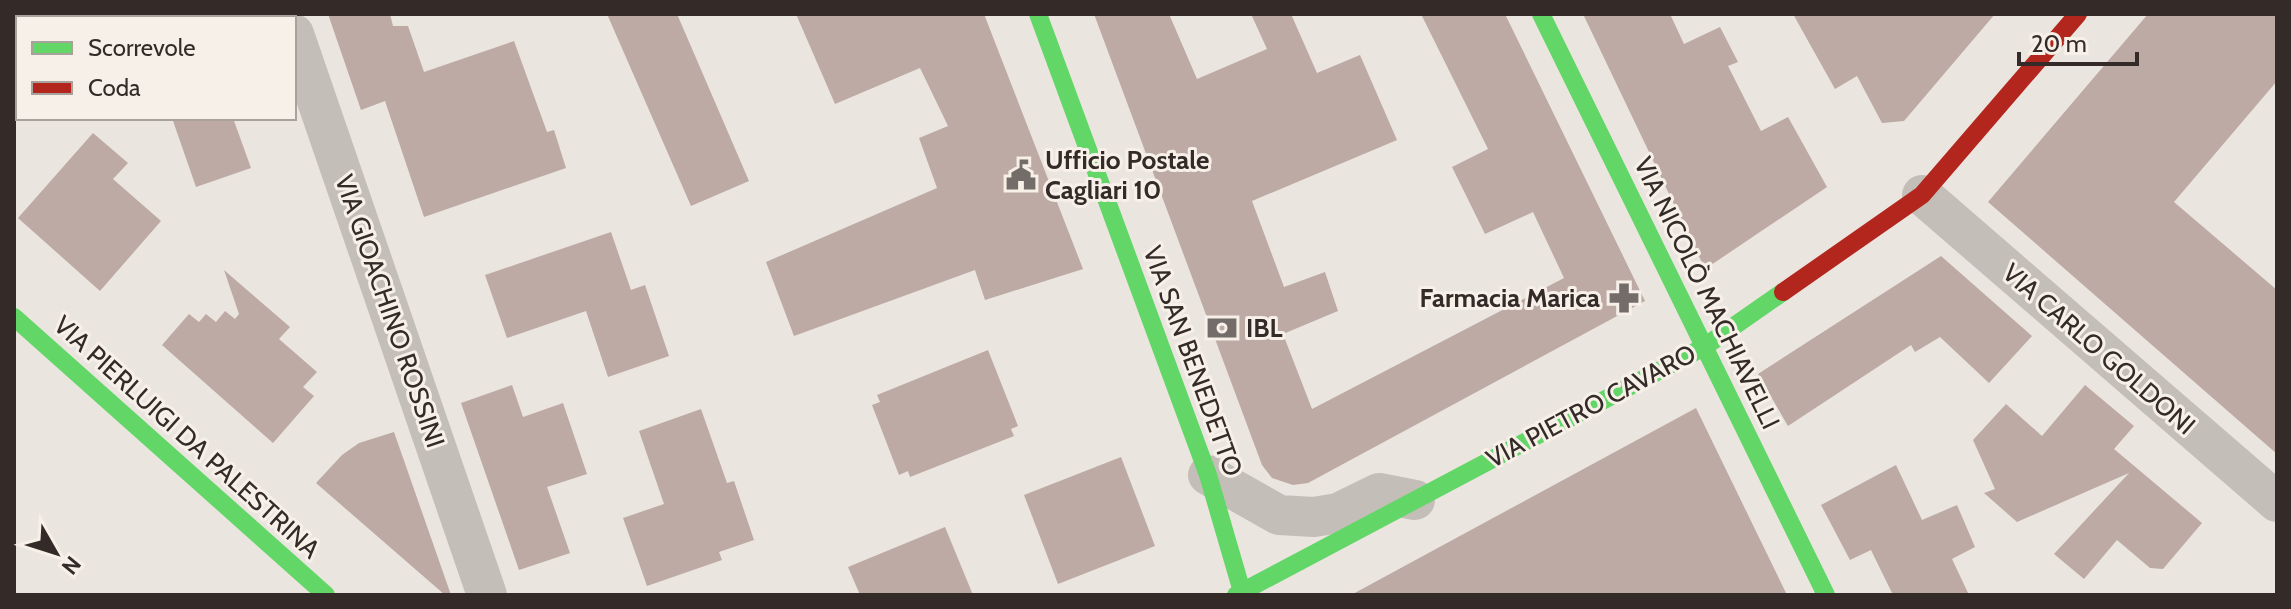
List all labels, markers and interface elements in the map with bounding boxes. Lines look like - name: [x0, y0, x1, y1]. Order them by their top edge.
- legend: [16, 16, 296, 120]
- scale bar: [2019, 16, 2137, 66]
- text: 20 m: [2031, 29, 2087, 58]
- text: Scorrevole: [88, 33, 196, 62]
- text: Coda: [88, 73, 141, 102]
- place label: Ufficio Postale Cagliari 10: [1045, 144, 1209, 206]
- street label: VIA NICOLÒ MACHIAVELLI: [1627, 152, 1787, 434]
- public building icon: Ufficio Postale Cagliari 10: [1004, 158, 1038, 192]
- street label: VIA GIOACHINO ROSSINI: [328, 170, 452, 452]
- street label: VIA SAN BENEDETTO: [1136, 241, 1250, 481]
- street label: VIA CARLO GOLDONI: [1996, 257, 2202, 441]
- pharmacy icon: Farmacia Marica: [1607, 281, 1641, 315]
- place label: Farmacia Marica: [1419, 282, 1600, 314]
- street label: VIA PIERLUIGI DA PALESTRINA: [48, 309, 326, 565]
- bank icon: IBL: [1205, 311, 1239, 345]
- place label: IBL: [1246, 312, 1283, 344]
- street label: VIA PIETRO CAVARO: [1481, 337, 1701, 475]
- north arrow: [16, 513, 96, 593]

